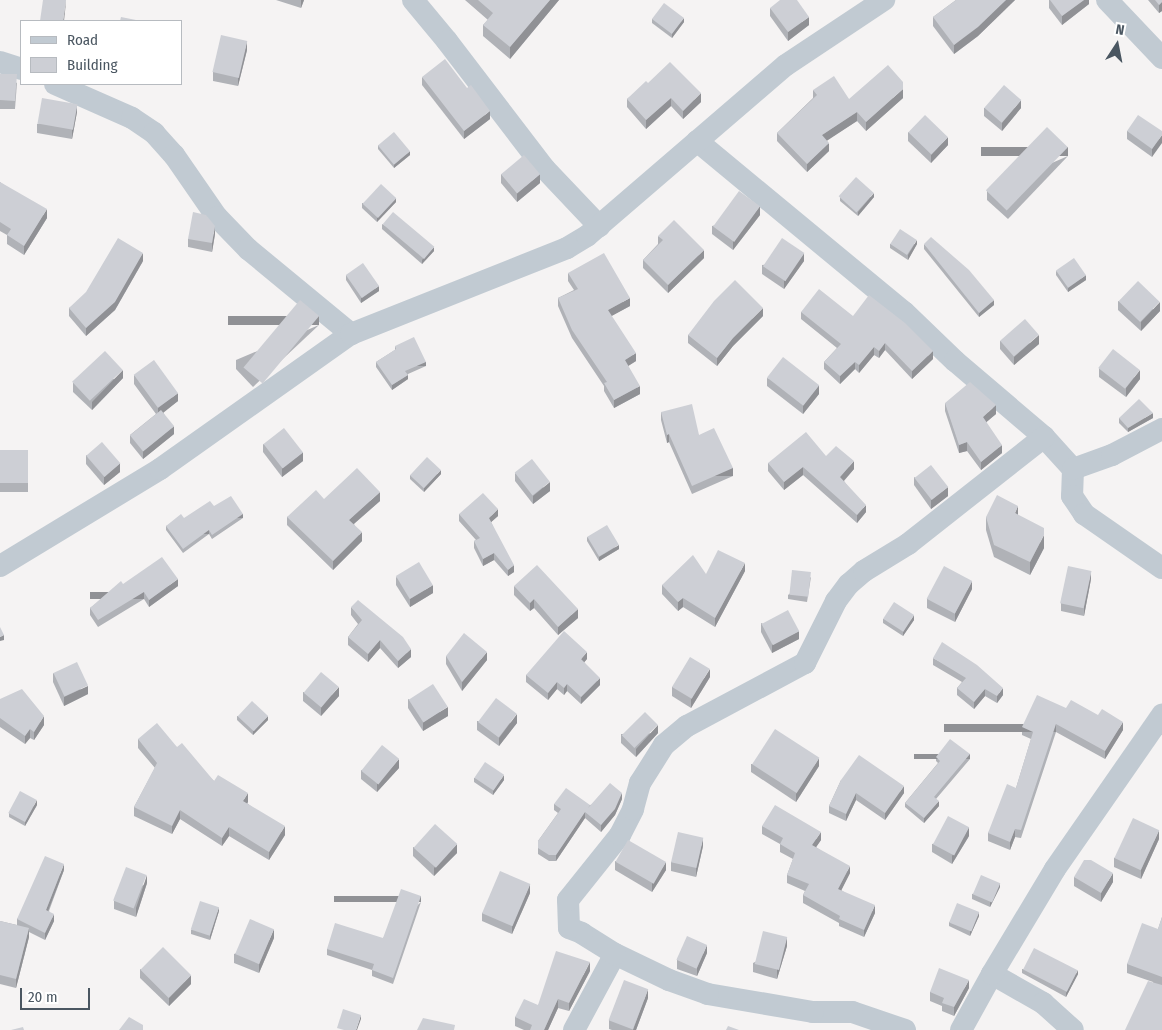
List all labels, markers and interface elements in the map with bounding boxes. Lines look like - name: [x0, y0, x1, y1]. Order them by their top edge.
- legend: [20, 20, 182, 85]
- north arrow: [1092, 20, 1142, 70]
- text: N: [1114, 21, 1126, 39]
- text: Road: [67, 31, 98, 49]
- text: Building: [67, 56, 118, 74]
- scale bar: [22, 978, 92, 1010]
- text: 20 m: [28, 988, 58, 1006]

